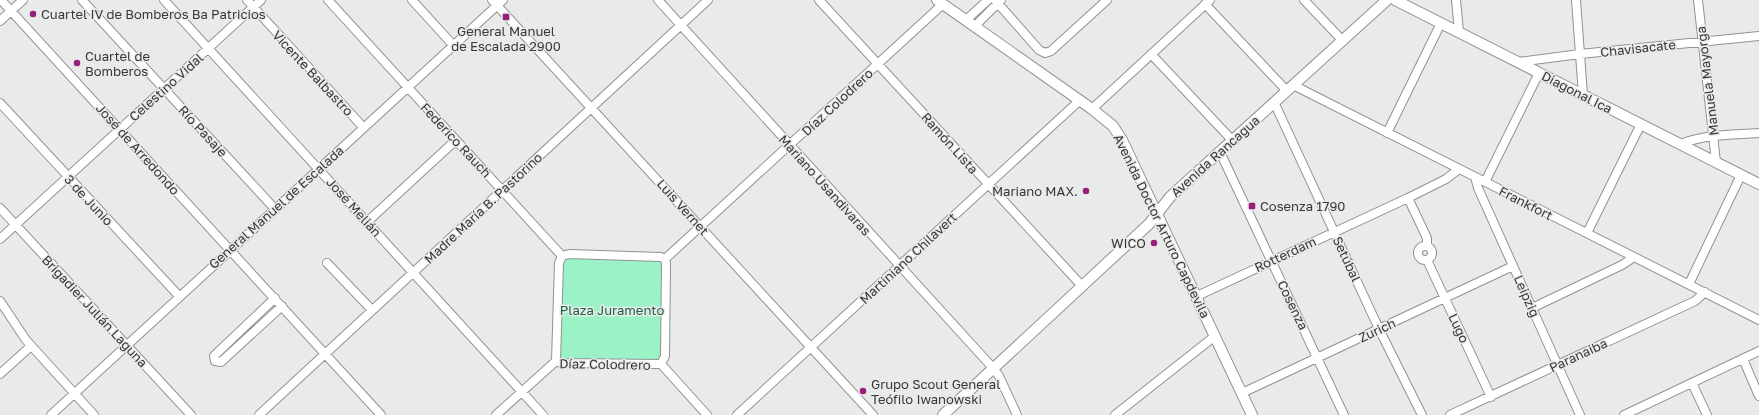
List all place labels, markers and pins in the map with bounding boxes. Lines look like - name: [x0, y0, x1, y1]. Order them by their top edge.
- place label: Cuartel IV de Bomberos Bª Patricios: [41, 6, 266, 22]
- marker: Cuartel IV de Bomberos Bª Patricios: [28, 9, 38, 19]
- marker: General Manuel de Escalada 2900: [501, 12, 511, 22]
- place label: General Manuel de Escalada 2900: [451, 23, 561, 54]
- place label: Cuartel de Bomberos: [85, 48, 150, 79]
- marker: Cuartel de Bomberos: [72, 58, 82, 68]
- place label: Mariano MAX.: [992, 183, 1078, 199]
- marker: Mariano MAX.: [1081, 186, 1091, 196]
- place label: Cosenza 1790: [1260, 198, 1345, 214]
- marker: Cosenza 1790: [1247, 201, 1257, 211]
- place label: WICO: [1111, 235, 1146, 251]
- marker: WICO: [1149, 238, 1159, 248]
- place label: Grupo Scout General Teófilo Iwanowski: [871, 376, 1000, 407]
- marker: Grupo Scout General Teófilo Iwanowski: [858, 386, 868, 396]

